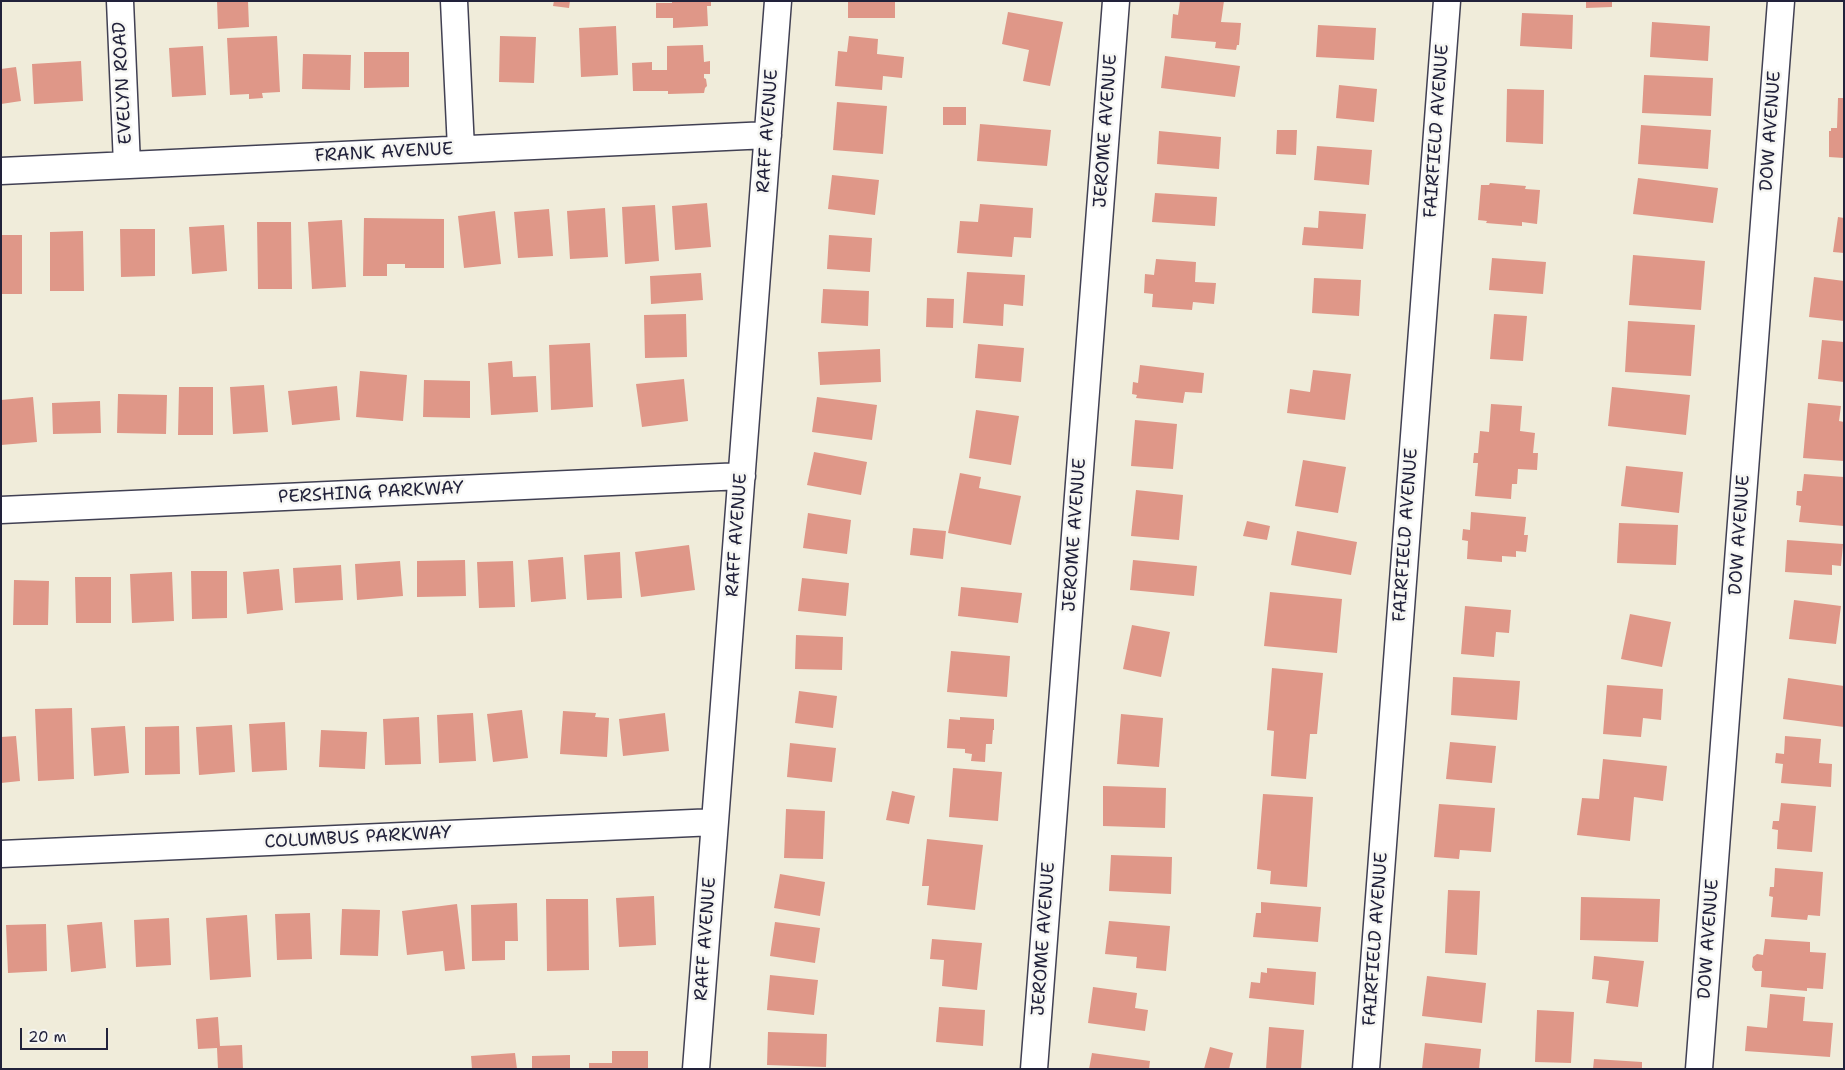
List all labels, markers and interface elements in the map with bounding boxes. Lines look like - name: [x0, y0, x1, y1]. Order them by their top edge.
- street label: EVELYN ROAD: [109, 21, 137, 145]
- street label: FAIRFIELD AVENUE: [1420, 43, 1454, 219]
- street label: JEROME AVENUE: [1090, 53, 1122, 209]
- street label: RAFF AVENUE: [753, 68, 783, 194]
- street label: DOW AVENUE: [1756, 70, 1786, 192]
- street label: FRANK AVENUE: [314, 139, 454, 167]
- street label: FAIRFIELD AVENUE: [1389, 447, 1423, 623]
- street label: JEROME AVENUE: [1059, 457, 1091, 613]
- street label: RAFF AVENUE: [722, 472, 752, 598]
- street label: DOW AVENUE: [1725, 474, 1755, 596]
- street label: PERSHING PARKWAY: [278, 477, 464, 509]
- street label: COLUMBUS PARKWAY: [264, 822, 452, 854]
- street label: FAIRFIELD AVENUE: [1359, 851, 1393, 1027]
- street label: JEROME AVENUE: [1028, 861, 1060, 1017]
- street label: RAFF AVENUE: [691, 876, 721, 1002]
- street label: DOW AVENUE: [1694, 878, 1724, 1000]
- scale bar: [22, 1018, 110, 1050]
- text: 20 m: [28, 1027, 67, 1047]

